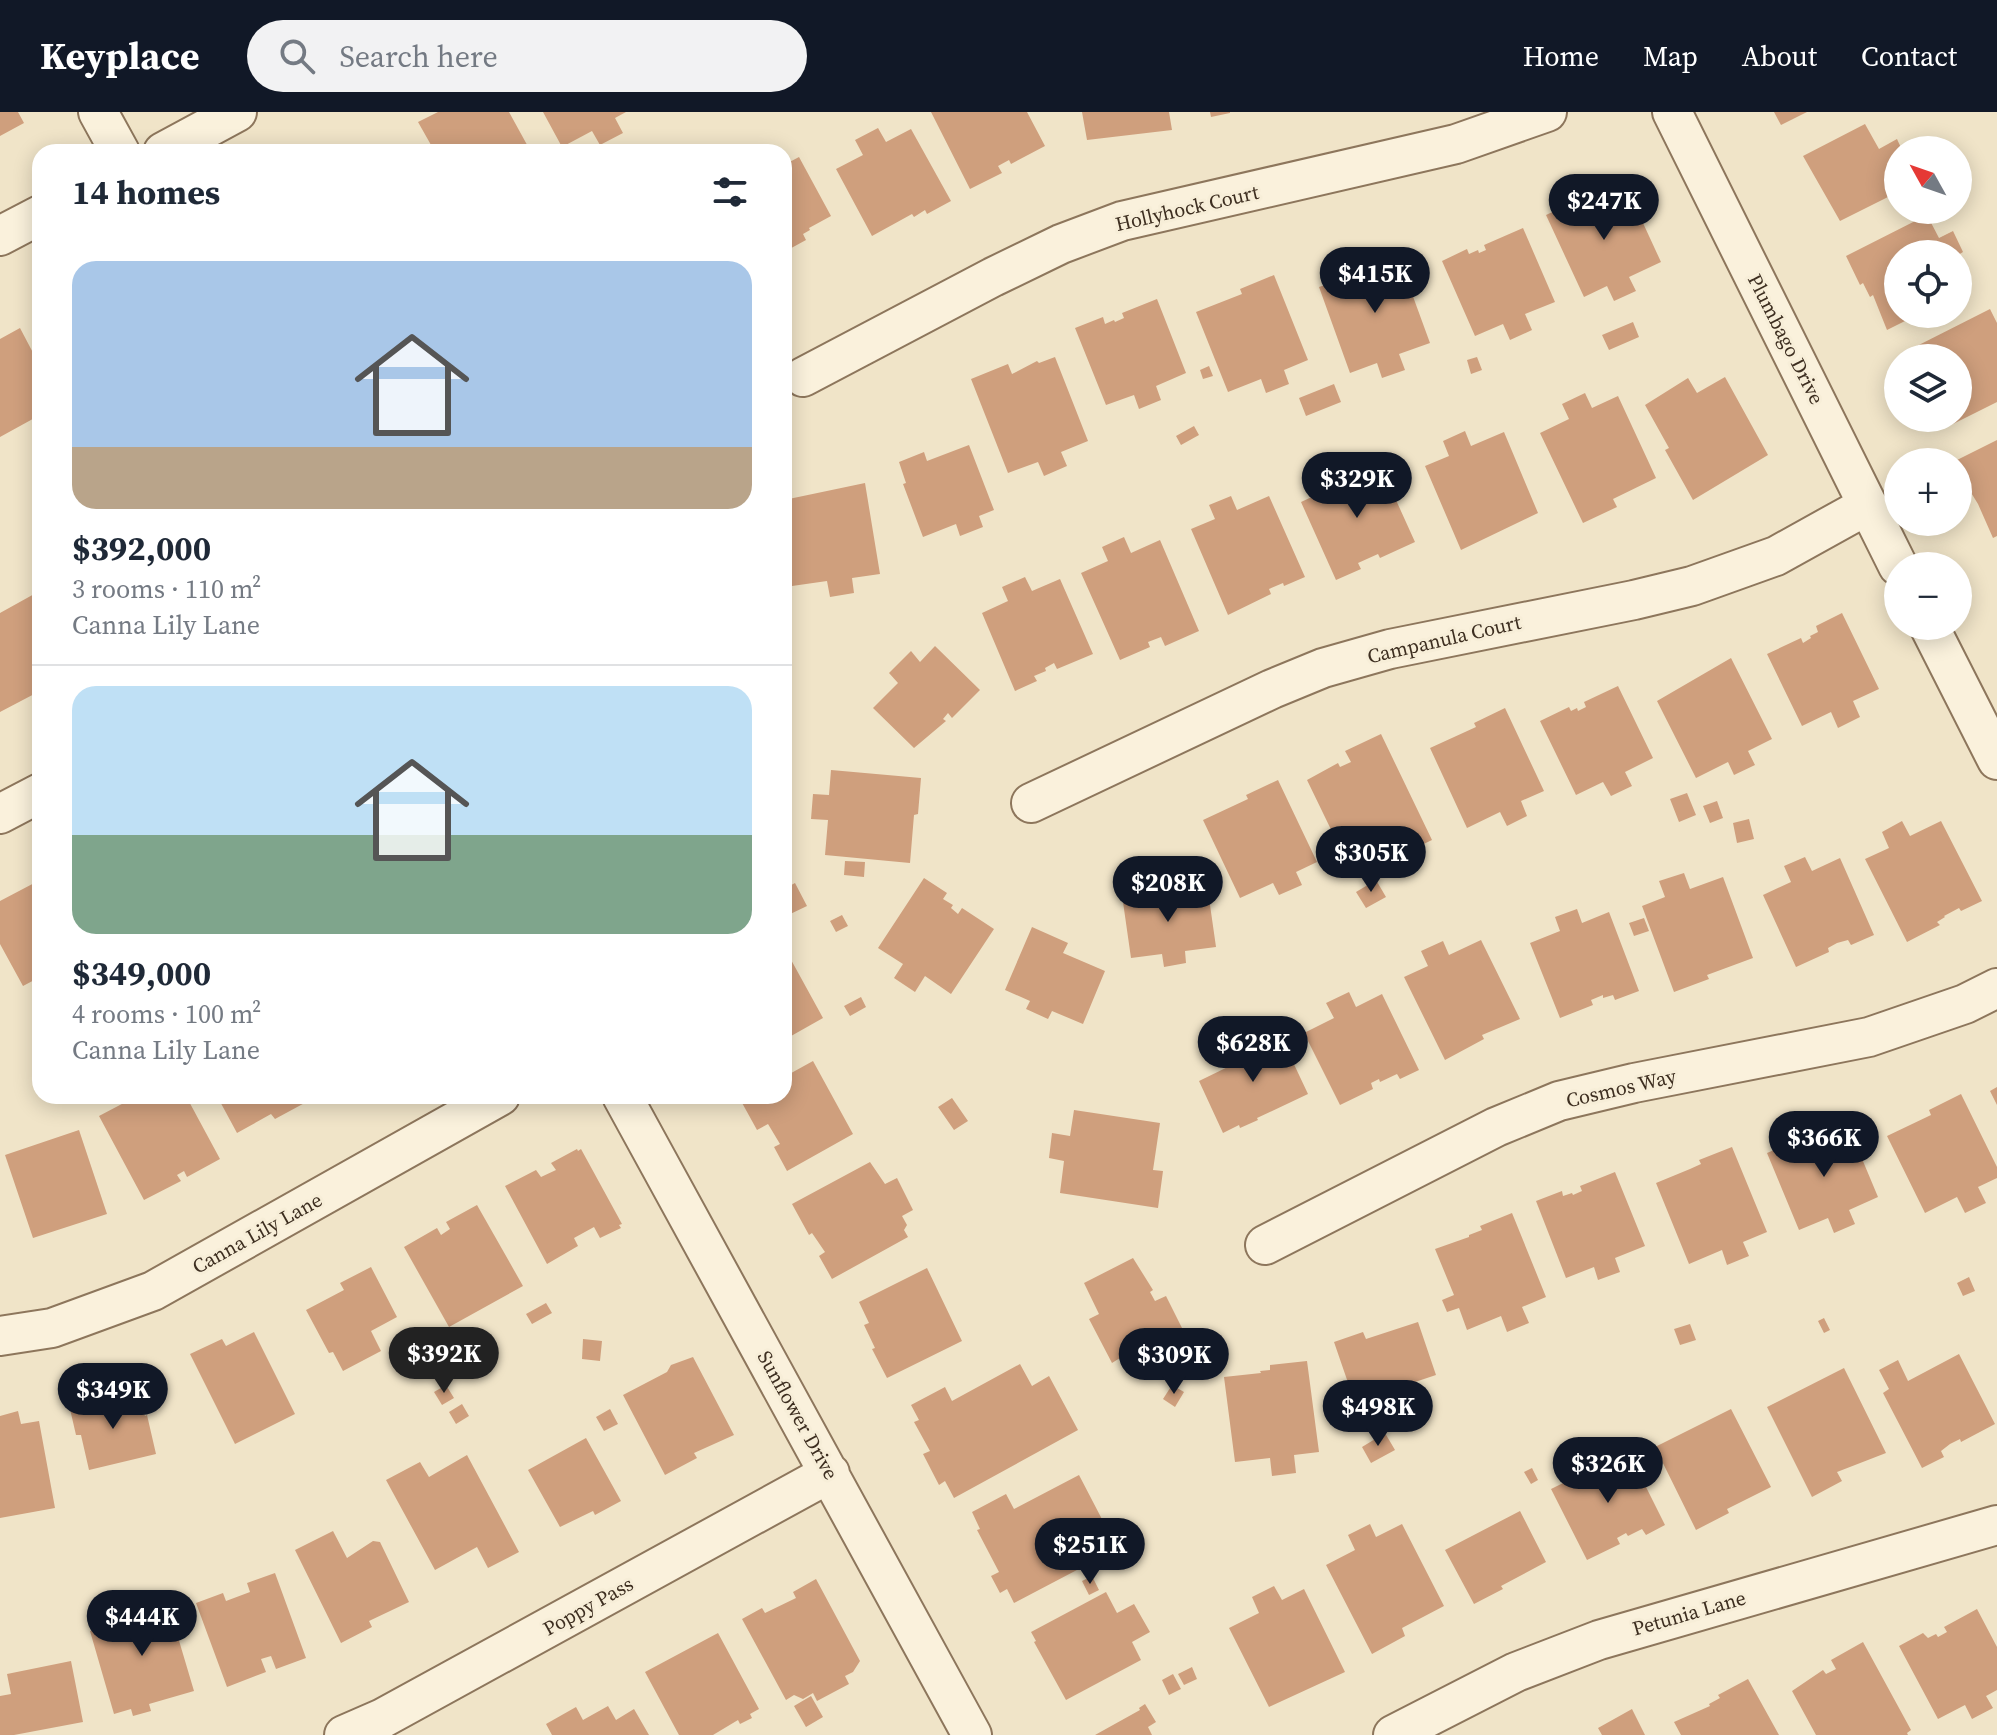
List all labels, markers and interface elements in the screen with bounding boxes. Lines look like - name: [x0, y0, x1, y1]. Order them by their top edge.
- search box: [247, 20, 807, 92]
- text: Keyplace: [40, 30, 199, 82]
- icon: search: [275, 34, 319, 78]
- text: Search here: [339, 36, 498, 77]
- text: Home: [1523, 37, 1599, 75]
- text: Map: [1643, 37, 1698, 75]
- text: About: [1742, 37, 1817, 75]
- text: Contact: [1861, 37, 1957, 75]
- north arrow: [1884, 136, 1972, 224]
- map controls: [1884, 136, 1972, 640]
- text: 14 homes: [72, 169, 220, 215]
- icon: filters: [708, 170, 752, 214]
- pin: $247K: [1548, 174, 1660, 242]
- street label: Hollyhock Court: [1113, 178, 1262, 238]
- text: $247K: [1567, 182, 1641, 218]
- button: locate: [1884, 240, 1972, 328]
- pin: $415K: [1319, 247, 1431, 315]
- text: $415K: [1338, 255, 1412, 291]
- street label: Plumbago Drive: [1741, 269, 1831, 409]
- icon: home: [340, 313, 484, 457]
- button: layers: [1884, 344, 1972, 432]
- button: +: [1884, 448, 1972, 536]
- pin: $329K: [1301, 452, 1413, 520]
- text: $329K: [1320, 460, 1394, 496]
- text: $392,000: [72, 525, 211, 571]
- button: −: [1884, 552, 1972, 640]
- text: 3 rooms · 110 m²: [72, 571, 261, 607]
- text: Canna Lily Lane: [72, 607, 260, 643]
- street label: Campanula Court: [1364, 608, 1524, 670]
- icon: home: [340, 738, 484, 882]
- pin: $305K: [1315, 826, 1427, 894]
- text: $305K: [1334, 834, 1408, 870]
- pin: $208K: [1112, 856, 1224, 924]
- text: $208K: [1131, 864, 1205, 900]
- text: $349,000: [72, 950, 211, 996]
- text: 4 rooms · 100 m²: [72, 996, 261, 1032]
- pin: $628K: [1197, 1016, 1309, 1084]
- text: $628K: [1216, 1024, 1290, 1060]
- text: Canna Lily Lane: [72, 1032, 260, 1068]
- street label: Cosmos Way: [1563, 1062, 1679, 1114]
- pin: $366K: [1768, 1111, 1880, 1179]
- text: $366K: [1787, 1119, 1861, 1155]
- street label: Canna Lily Lane: [187, 1186, 327, 1280]
- pin: $392K: [388, 1327, 500, 1395]
- pin: $309K: [1118, 1328, 1230, 1396]
- text: $392K: [407, 1335, 481, 1371]
- text: $309K: [1137, 1336, 1211, 1372]
- street label: Sunflower Drive: [751, 1345, 845, 1485]
- pin: $349K: [57, 1363, 169, 1431]
- text: $349K: [76, 1371, 150, 1407]
- pin: $498K: [1322, 1380, 1434, 1448]
- text: $498K: [1341, 1388, 1415, 1424]
- pin: $326K: [1552, 1437, 1664, 1505]
- text: $326K: [1571, 1445, 1645, 1481]
- pin: $251K: [1034, 1518, 1146, 1586]
- text: $251K: [1053, 1526, 1127, 1562]
- street label: Poppy Pass: [538, 1570, 638, 1642]
- street label: Petunia Lane: [1629, 1583, 1749, 1643]
- pin: $444K: [86, 1590, 198, 1658]
- text: $444K: [105, 1598, 179, 1634]

